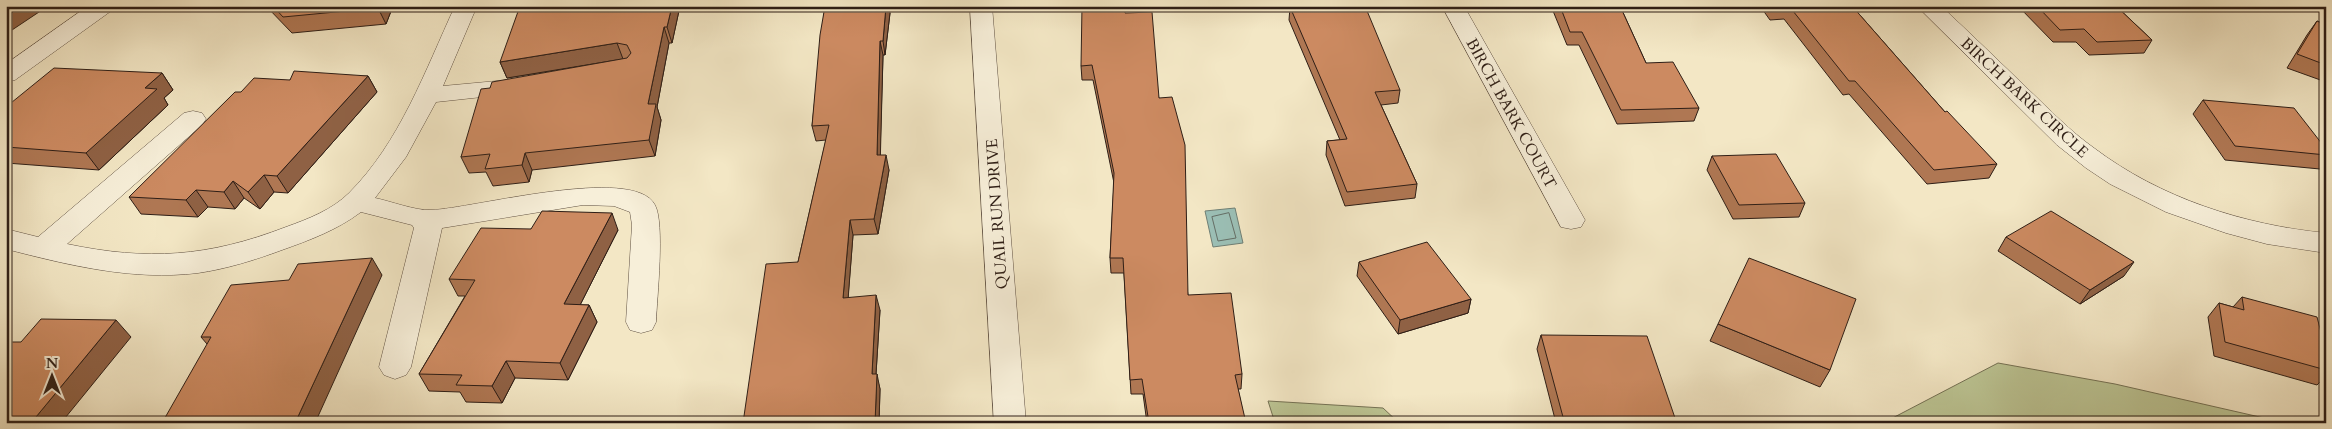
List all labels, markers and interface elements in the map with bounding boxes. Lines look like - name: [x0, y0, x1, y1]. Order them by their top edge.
- street label: BIRCH BARK CIRCLE: [1956, 33, 2093, 163]
- street label: BIRCH BARK COURT: [1461, 34, 1562, 193]
- street label: QUAIL RUN DRIVE: [981, 138, 1013, 290]
- north arrow: [28, 352, 78, 402]
- text: N: [46, 354, 58, 373]

